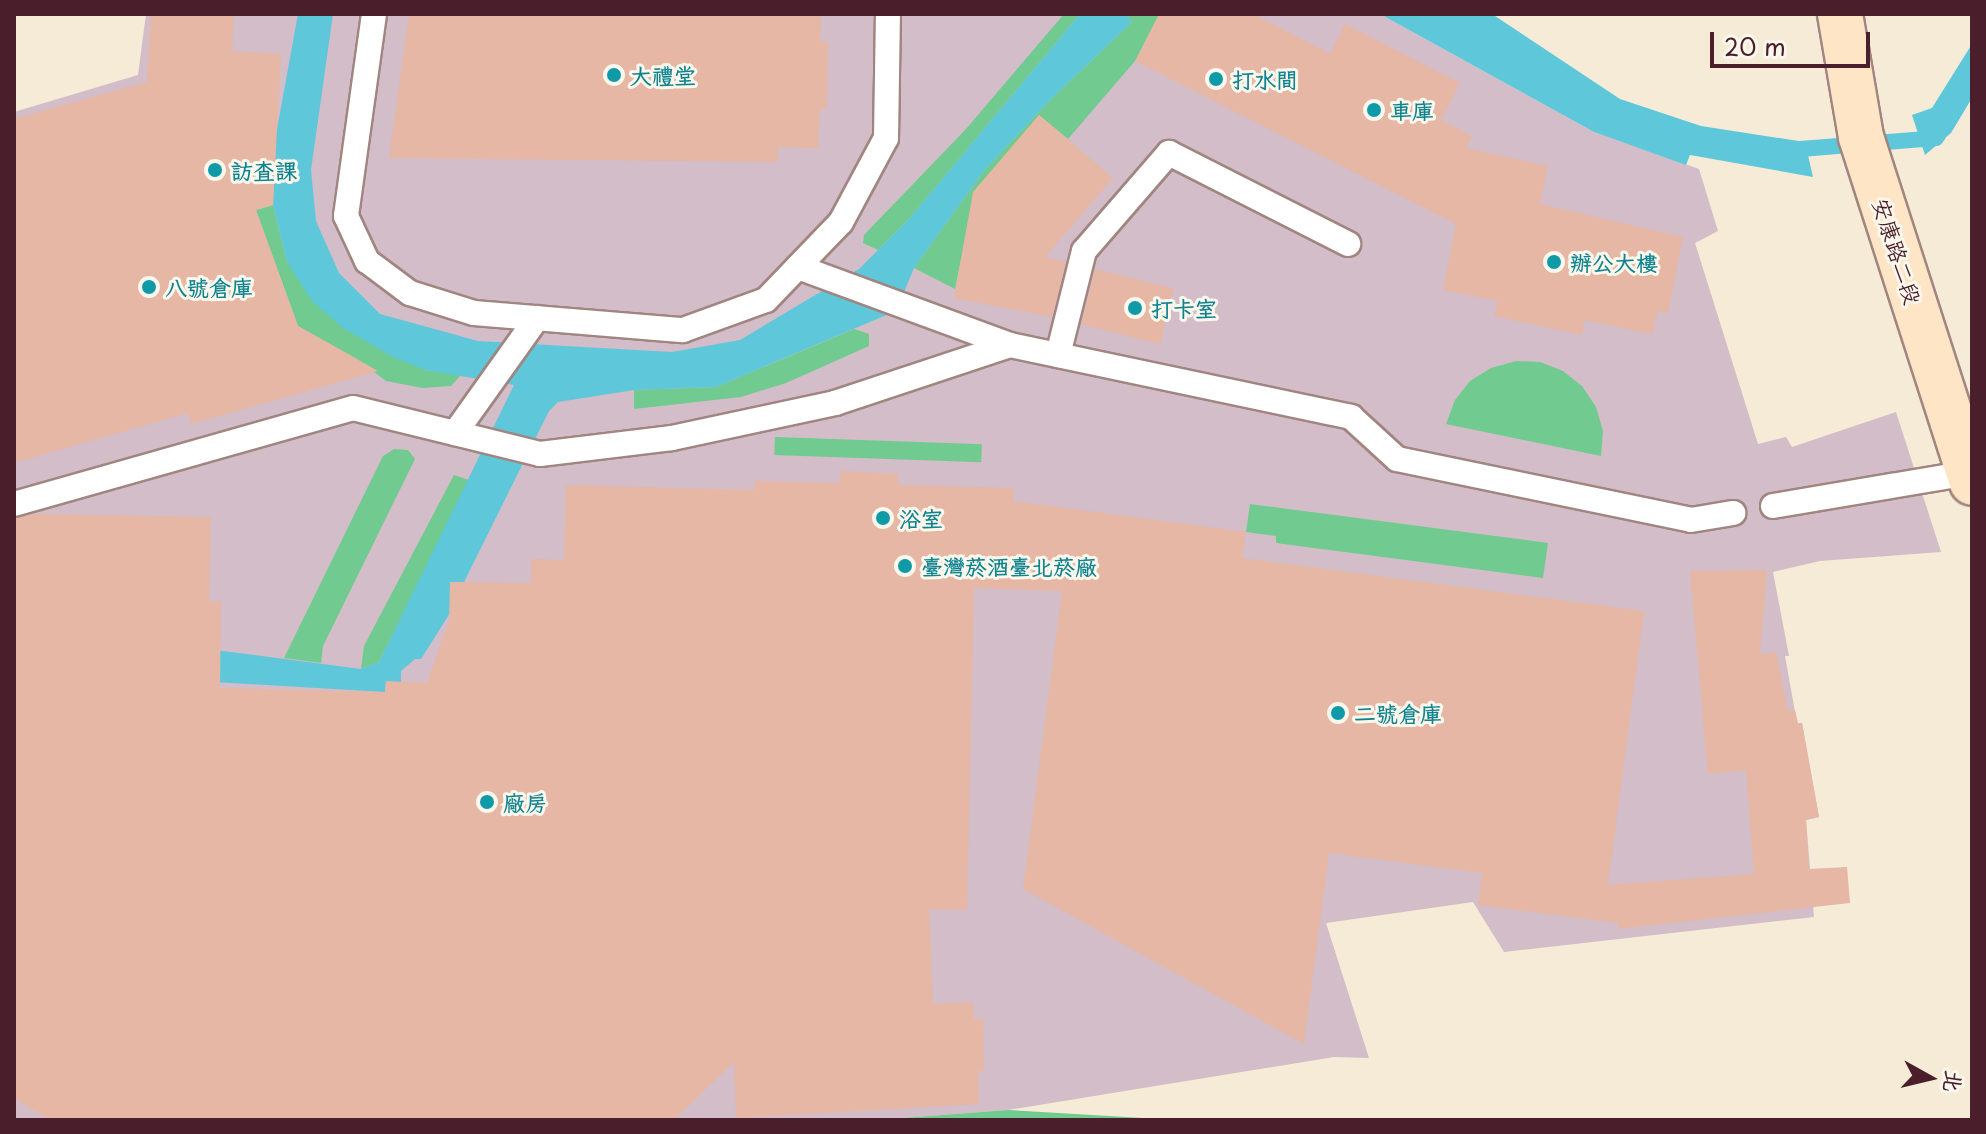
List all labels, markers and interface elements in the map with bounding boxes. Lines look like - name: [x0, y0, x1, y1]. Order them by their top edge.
- scale bar: [1714, 16, 1874, 66]
- text: 20 m: [1724, 28, 1786, 64]
- place label: 大禮堂: [630, 62, 696, 88]
- marker: 大禮堂: [605, 66, 623, 84]
- place label: 打水間: [1232, 66, 1298, 92]
- marker: 打水間: [1207, 70, 1225, 88]
- place label: 車庫: [1390, 97, 1434, 123]
- marker: 車庫: [1365, 101, 1383, 119]
- place label: 訪查課: [231, 157, 297, 183]
- marker: 訪查課: [206, 161, 224, 179]
- street label: 安康路二段: [1868, 195, 1928, 307]
- place label: 辦公大樓: [1570, 249, 1658, 275]
- marker: 辦公大樓: [1545, 253, 1563, 271]
- place label: 八號倉庫: [165, 274, 253, 300]
- marker: 八號倉庫: [140, 278, 158, 296]
- place label: 打卡室: [1151, 295, 1217, 321]
- marker: 打卡室: [1126, 299, 1144, 317]
- place label: 浴室: [899, 505, 943, 531]
- marker: 浴室: [874, 509, 892, 527]
- place label: 臺灣菸酒臺北菸廠: [921, 553, 1097, 579]
- marker: 臺灣菸酒臺北菸廠: [896, 557, 914, 575]
- place label: 二號倉庫: [1354, 700, 1442, 726]
- marker: 二號倉庫: [1329, 704, 1347, 722]
- place label: 廠房: [503, 789, 547, 815]
- marker: 廠房: [478, 793, 496, 811]
- north arrow: [1890, 1038, 1970, 1118]
- text: 北: [1936, 1068, 1972, 1095]

